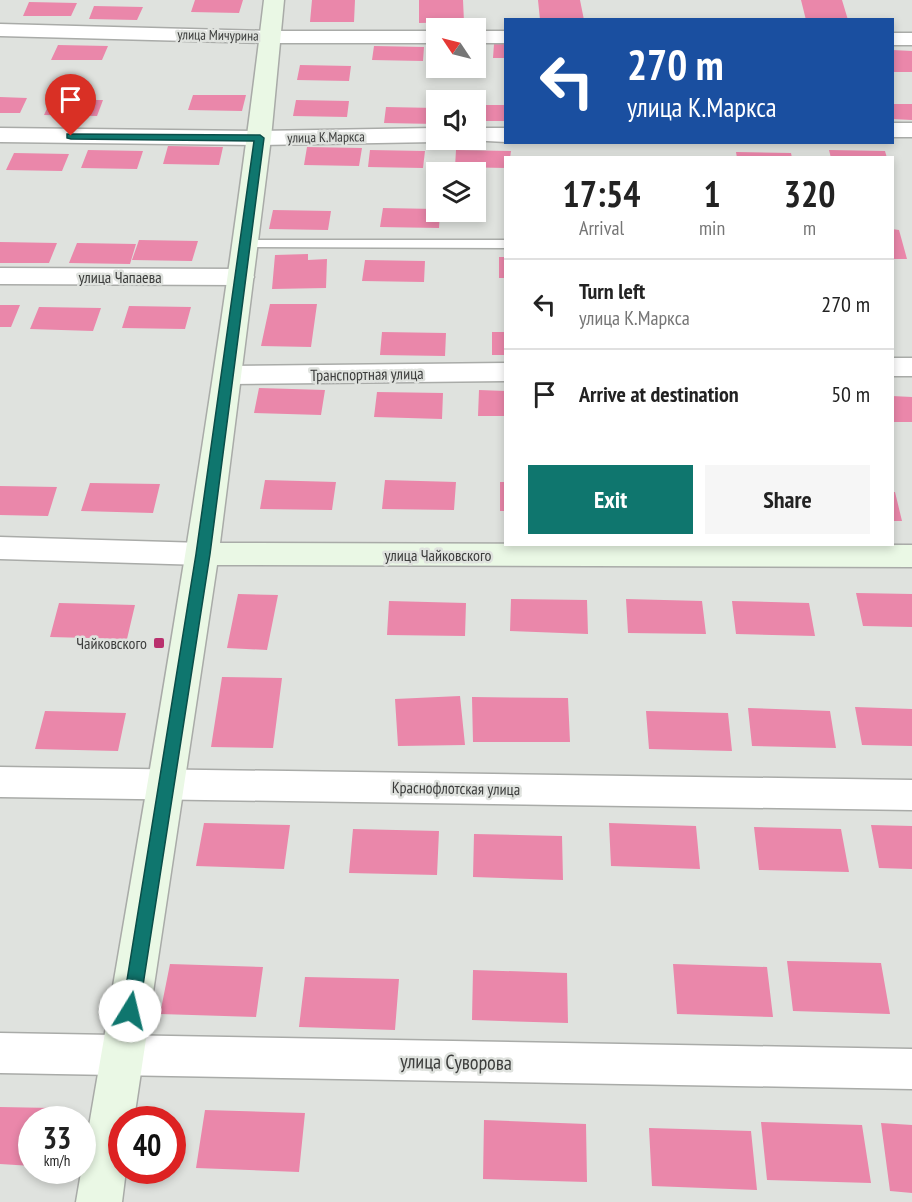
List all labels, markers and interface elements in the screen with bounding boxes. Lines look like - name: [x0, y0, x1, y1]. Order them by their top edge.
- north arrow: [426, 18, 486, 78]
- map controls: [426, 18, 486, 222]
- street label: улица Мичурина: [177, 25, 259, 45]
- text: 270 m: [627, 37, 724, 92]
- icon: left: [528, 42, 606, 120]
- pin: [45, 74, 96, 136]
- icon: arrive: [54, 83, 87, 116]
- button: sound: [426, 90, 486, 150]
- text: улица К.Маркса: [627, 90, 777, 124]
- street label: улица К.Маркса: [287, 127, 365, 147]
- button: layers: [426, 162, 486, 222]
- text: 17:54: [563, 170, 640, 217]
- text: 1: [703, 170, 721, 217]
- text: 320: [784, 170, 835, 217]
- text: Arrival: [579, 215, 624, 241]
- text: min: [699, 215, 725, 241]
- text: m: [803, 215, 816, 241]
- street label: улица Чапаева: [78, 267, 162, 287]
- text: Turn left: [579, 277, 645, 305]
- icon: left: [528, 288, 561, 321]
- text: 270 m: [821, 290, 870, 318]
- text: улица К.Маркса: [579, 305, 690, 331]
- street label: Транспортная улица: [310, 363, 424, 385]
- icon: arrive: [528, 378, 561, 411]
- text: Arrive at destination: [579, 380, 739, 408]
- text: 50 m: [831, 380, 870, 408]
- button: Exit: [528, 465, 693, 534]
- button: Share: [705, 465, 870, 534]
- street label: улица Чайковского: [385, 545, 492, 565]
- place label: Чайковского: [76, 633, 147, 653]
- marker: Чайковского: [152, 636, 166, 650]
- street label: Краснофлотская улица: [392, 777, 520, 799]
- position arrow: [98, 979, 162, 1043]
- street label: улица Суворова: [400, 1048, 512, 1076]
- speed limit sign: 40: [108, 1106, 186, 1184]
- text: 33: [43, 1118, 71, 1157]
- text: km/h: [44, 1151, 70, 1170]

